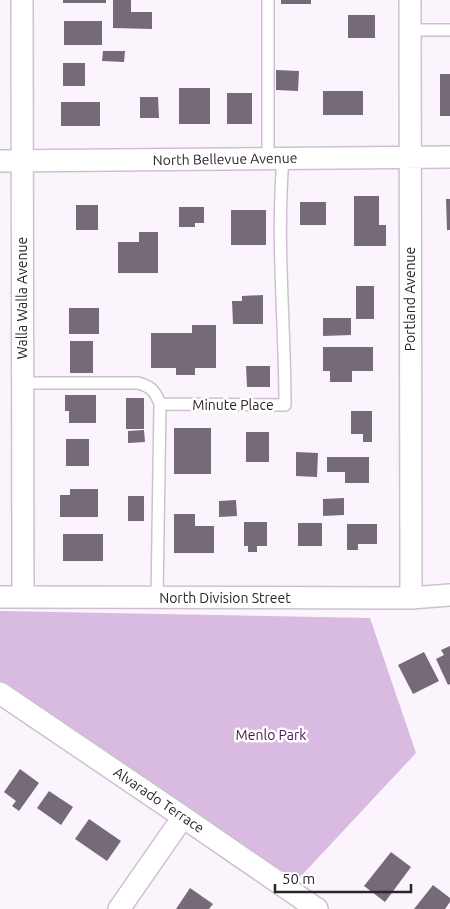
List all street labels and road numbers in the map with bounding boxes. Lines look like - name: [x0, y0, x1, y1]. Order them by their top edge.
- street label: North Bellevue Avenue: [152, 150, 298, 168]
- street label: Walla Walla Avenue: [14, 237, 30, 359]
- street label: Portland Avenue: [402, 247, 418, 351]
- street label: Minute Place: [192, 397, 274, 413]
- street label: North Division Street: [159, 590, 291, 606]
- street label: Alvarado Terrace: [111, 764, 207, 836]

